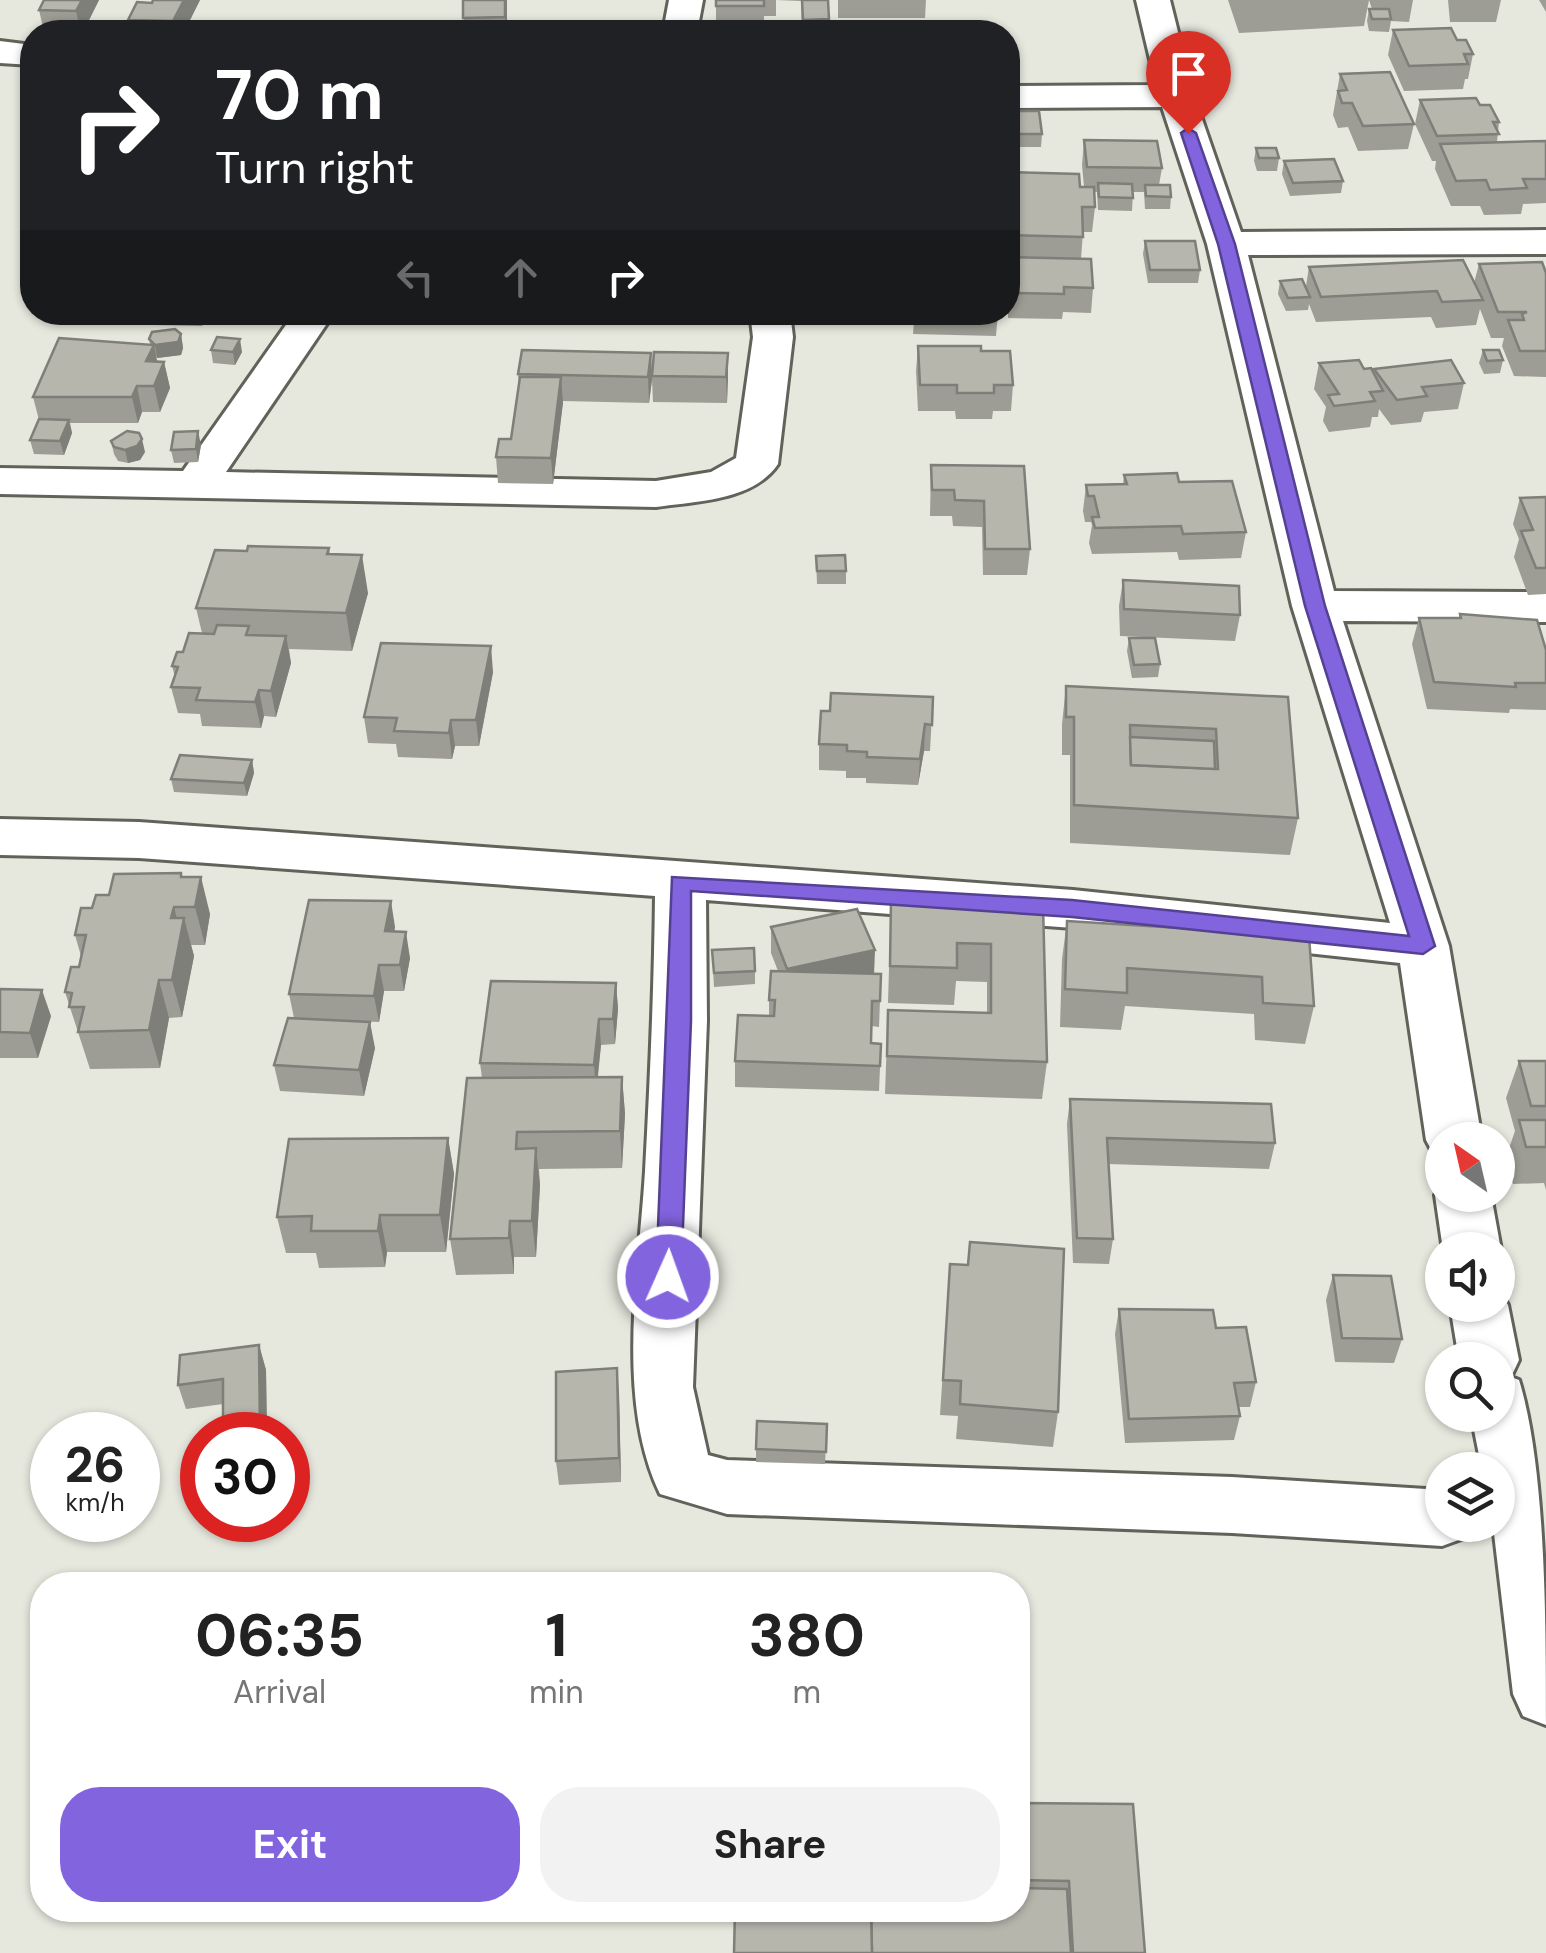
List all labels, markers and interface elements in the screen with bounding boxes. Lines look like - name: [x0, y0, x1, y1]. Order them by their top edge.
- pin: [1146, 31, 1231, 134]
- icon: arrive: [1161, 46, 1216, 101]
- text: 70 m: [215, 50, 384, 141]
- icon: right: [50, 60, 180, 190]
- text: Turn right: [215, 138, 414, 197]
- icon: left: [388, 250, 443, 305]
- icon: ahead: [493, 250, 548, 305]
- icon: right: [598, 250, 653, 305]
- north arrow: [1425, 1122, 1515, 1212]
- map controls: [1425, 1122, 1515, 1542]
- position arrow: [616, 1225, 720, 1329]
- button: sound: [1425, 1232, 1515, 1322]
- button: search: [1425, 1342, 1515, 1432]
- speed limit sign: 30: [180, 1412, 310, 1542]
- text: 26: [65, 1432, 125, 1498]
- button: layers: [1425, 1452, 1515, 1542]
- text: km/h: [65, 1486, 125, 1519]
- text: 06:35: [195, 1596, 364, 1675]
- text: 1: [545, 1596, 567, 1675]
- text: 380: [749, 1596, 865, 1675]
- text: Arrival: [233, 1671, 326, 1713]
- text: min: [529, 1671, 584, 1713]
- text: m: [793, 1671, 821, 1713]
- button: Exit: [60, 1787, 520, 1902]
- button: Share: [540, 1787, 1000, 1902]

